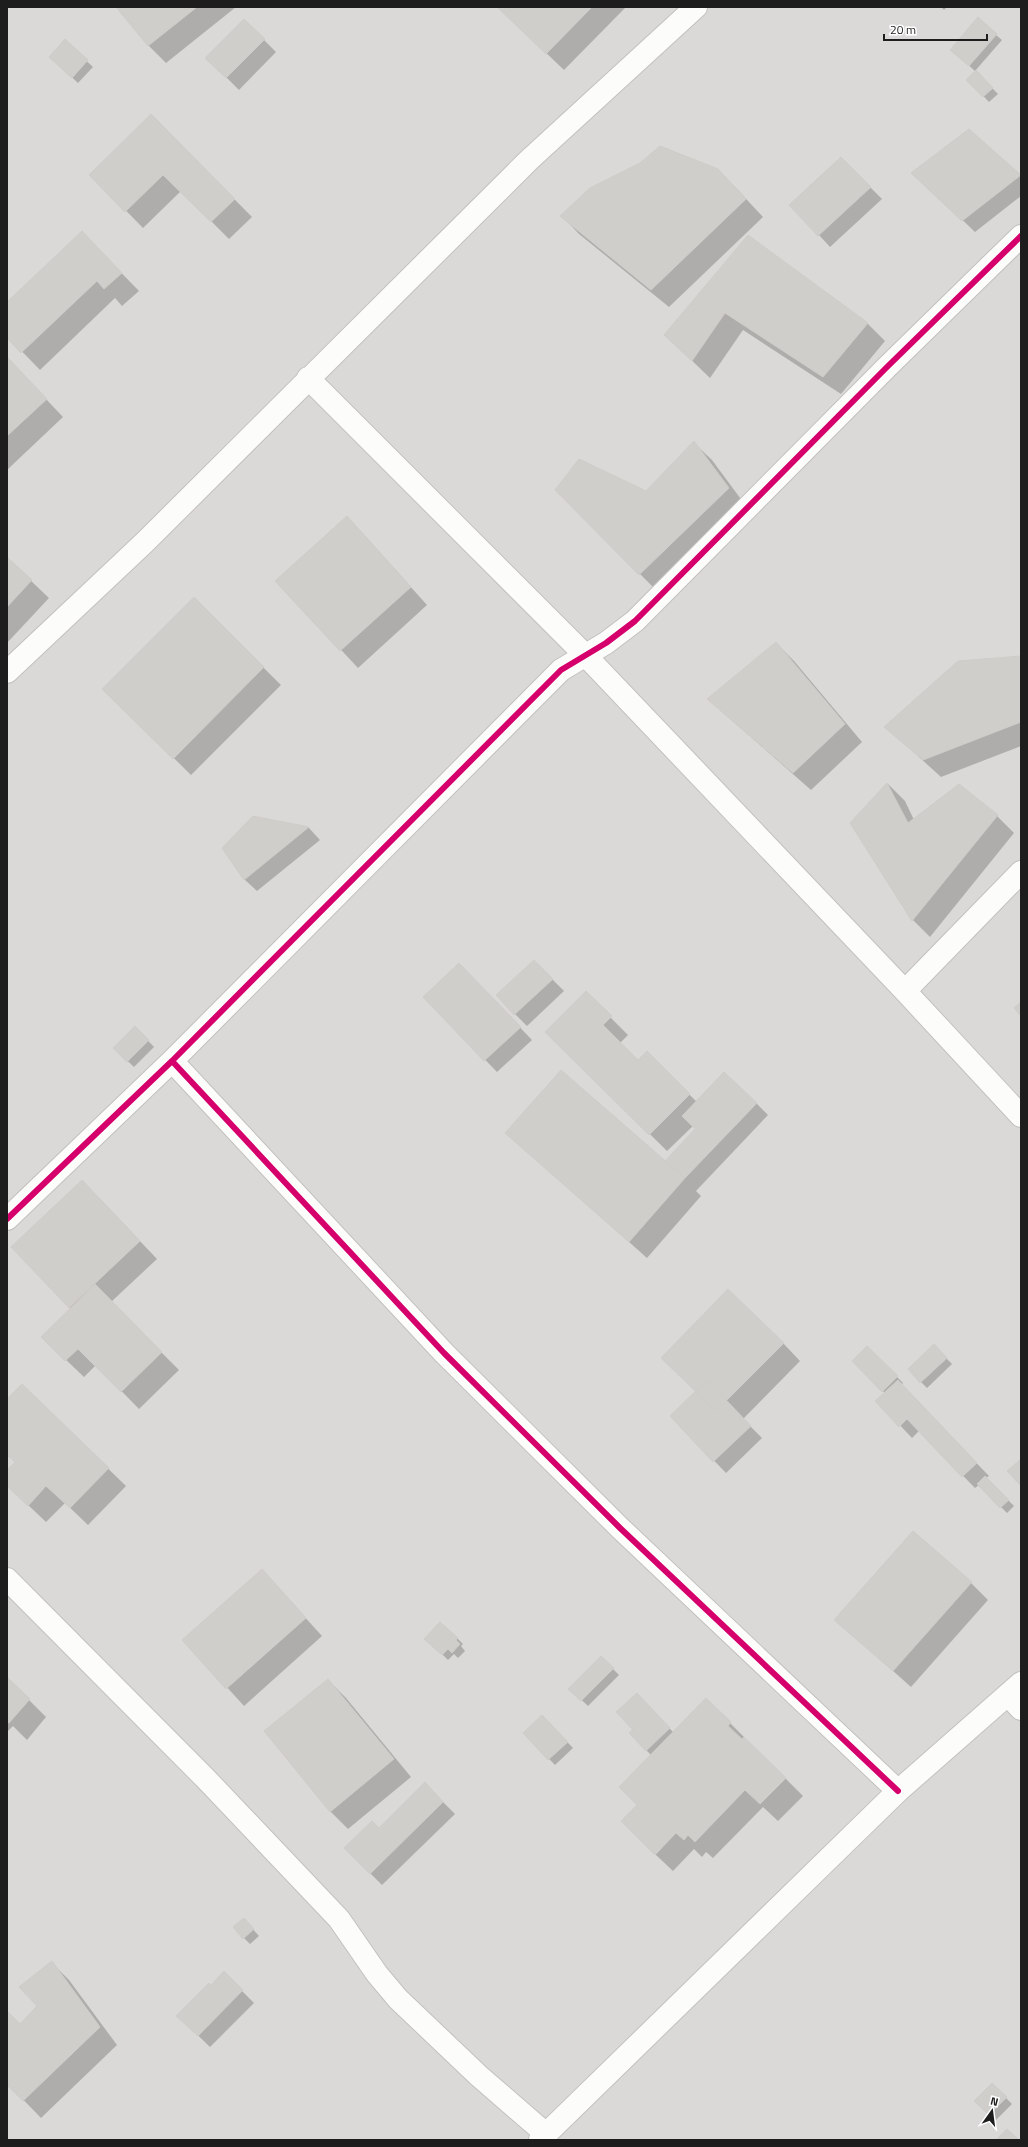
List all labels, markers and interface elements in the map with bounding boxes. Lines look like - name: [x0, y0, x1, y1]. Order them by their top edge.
- scale bar: [884, 16, 987, 42]
- text: 20 m: [890, 20, 916, 39]
- north arrow: [972, 2091, 1012, 2131]
- text: N: [989, 2093, 1000, 2110]

